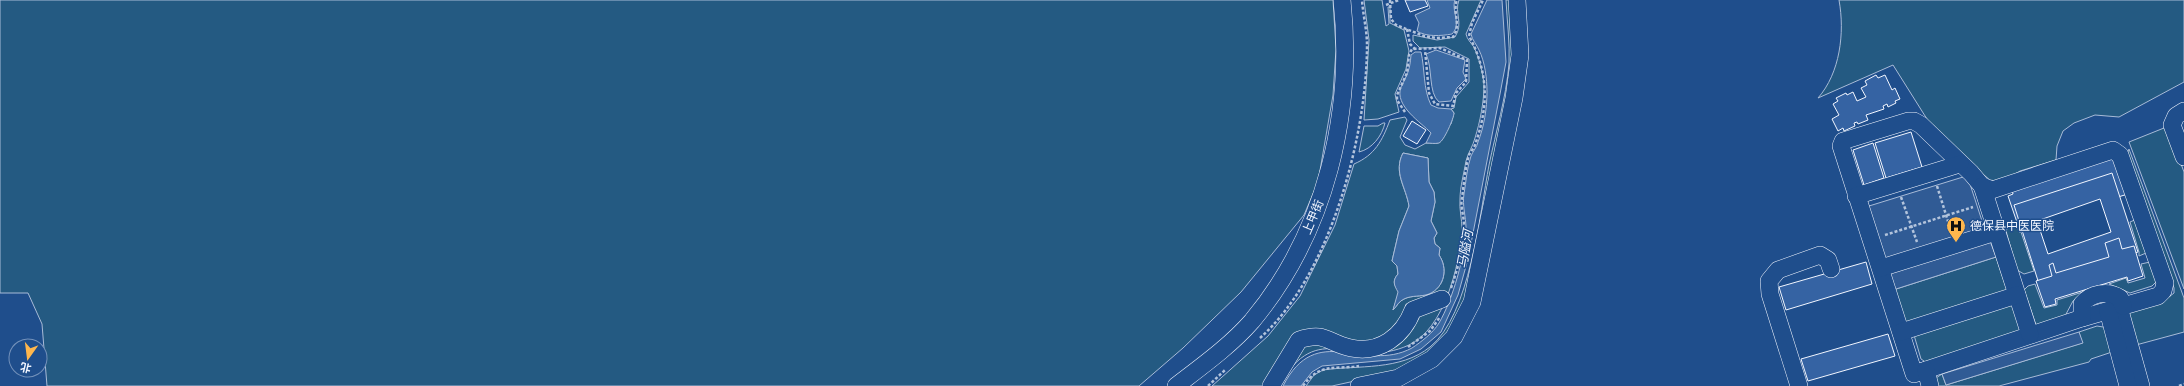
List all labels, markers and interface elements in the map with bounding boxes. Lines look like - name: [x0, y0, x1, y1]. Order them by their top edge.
- street label: 上甲街: [1300, 198, 1326, 236]
- hospital icon: 德保县中医医院: [1945, 215, 1967, 243]
- place label: 德保县中医医院: [1970, 219, 2054, 233]
- water label: 马隘河: [1454, 226, 1476, 270]
- north arrow: [8, 338, 48, 378]
- text: 北: [19, 360, 33, 375]

